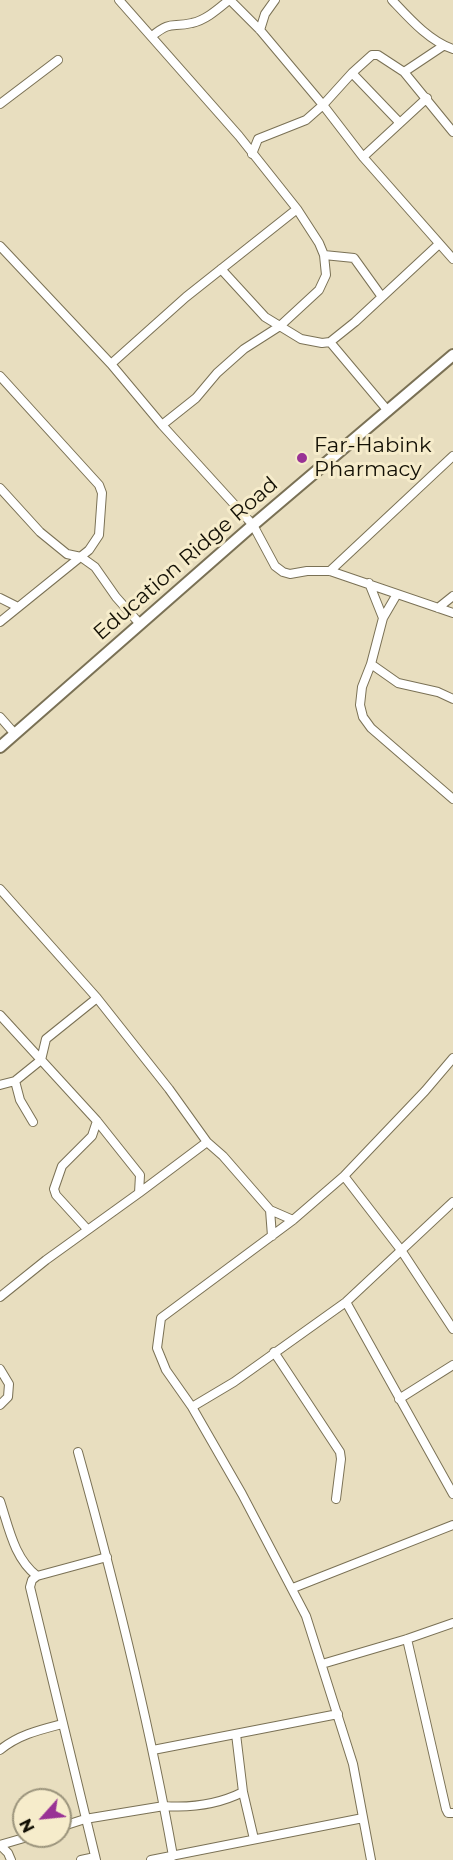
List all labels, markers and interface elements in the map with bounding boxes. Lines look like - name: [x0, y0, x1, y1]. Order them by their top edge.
- place label: Far-Habink Pharmacy: [314, 433, 432, 483]
- marker: Far-Habink Pharmacy: [295, 451, 309, 465]
- street label: Education Ridge Road: [89, 472, 283, 646]
- north arrow: [12, 1788, 72, 1848]
- text: N: [16, 1815, 39, 1836]

